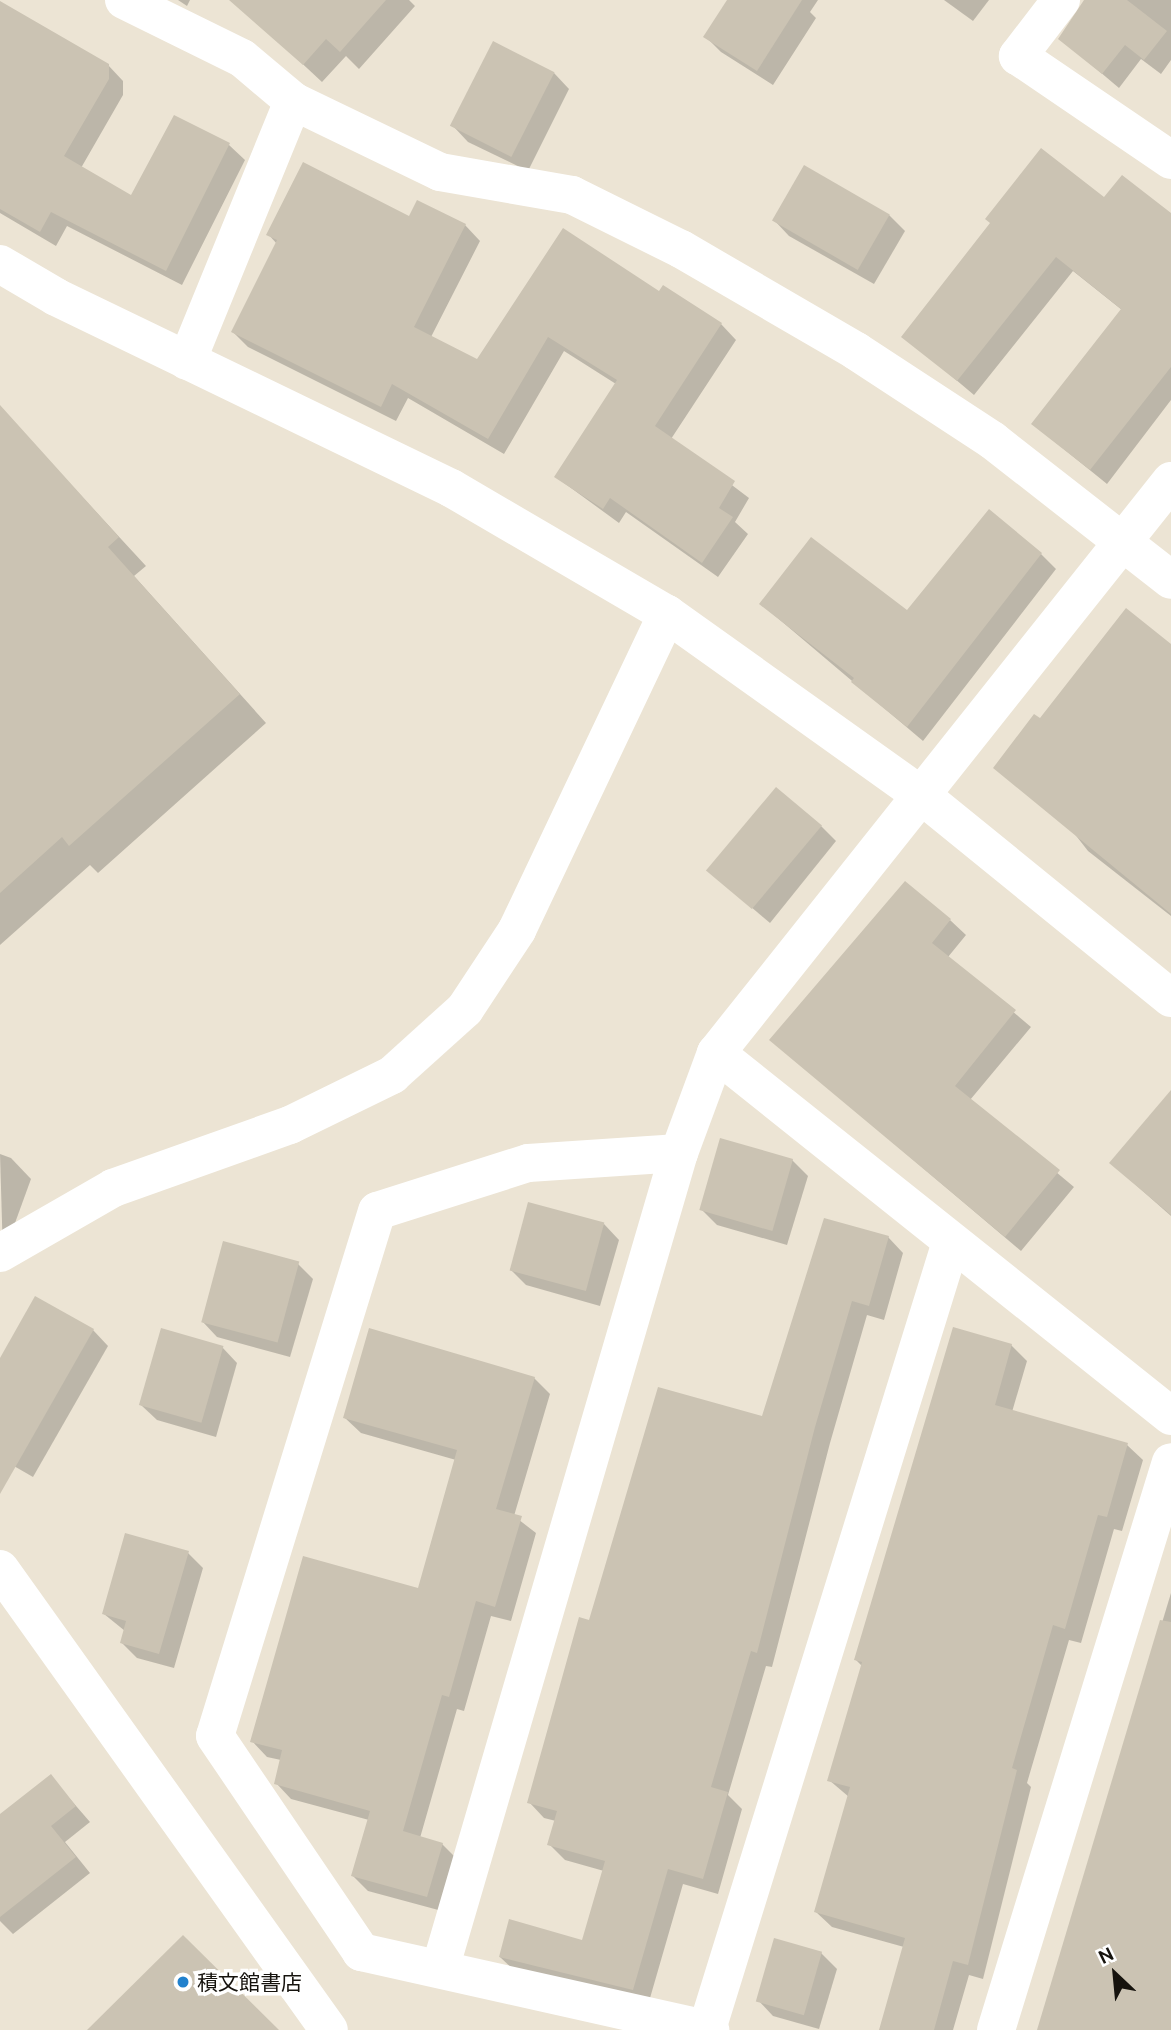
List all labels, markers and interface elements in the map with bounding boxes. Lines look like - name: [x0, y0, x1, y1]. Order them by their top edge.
- north arrow: [1080, 1939, 1150, 2009]
- text: N: [1095, 1942, 1117, 1968]
- place label: 積文館書店: [197, 1969, 302, 1995]
- marker: 積文館書店: [175, 1974, 191, 1990]

